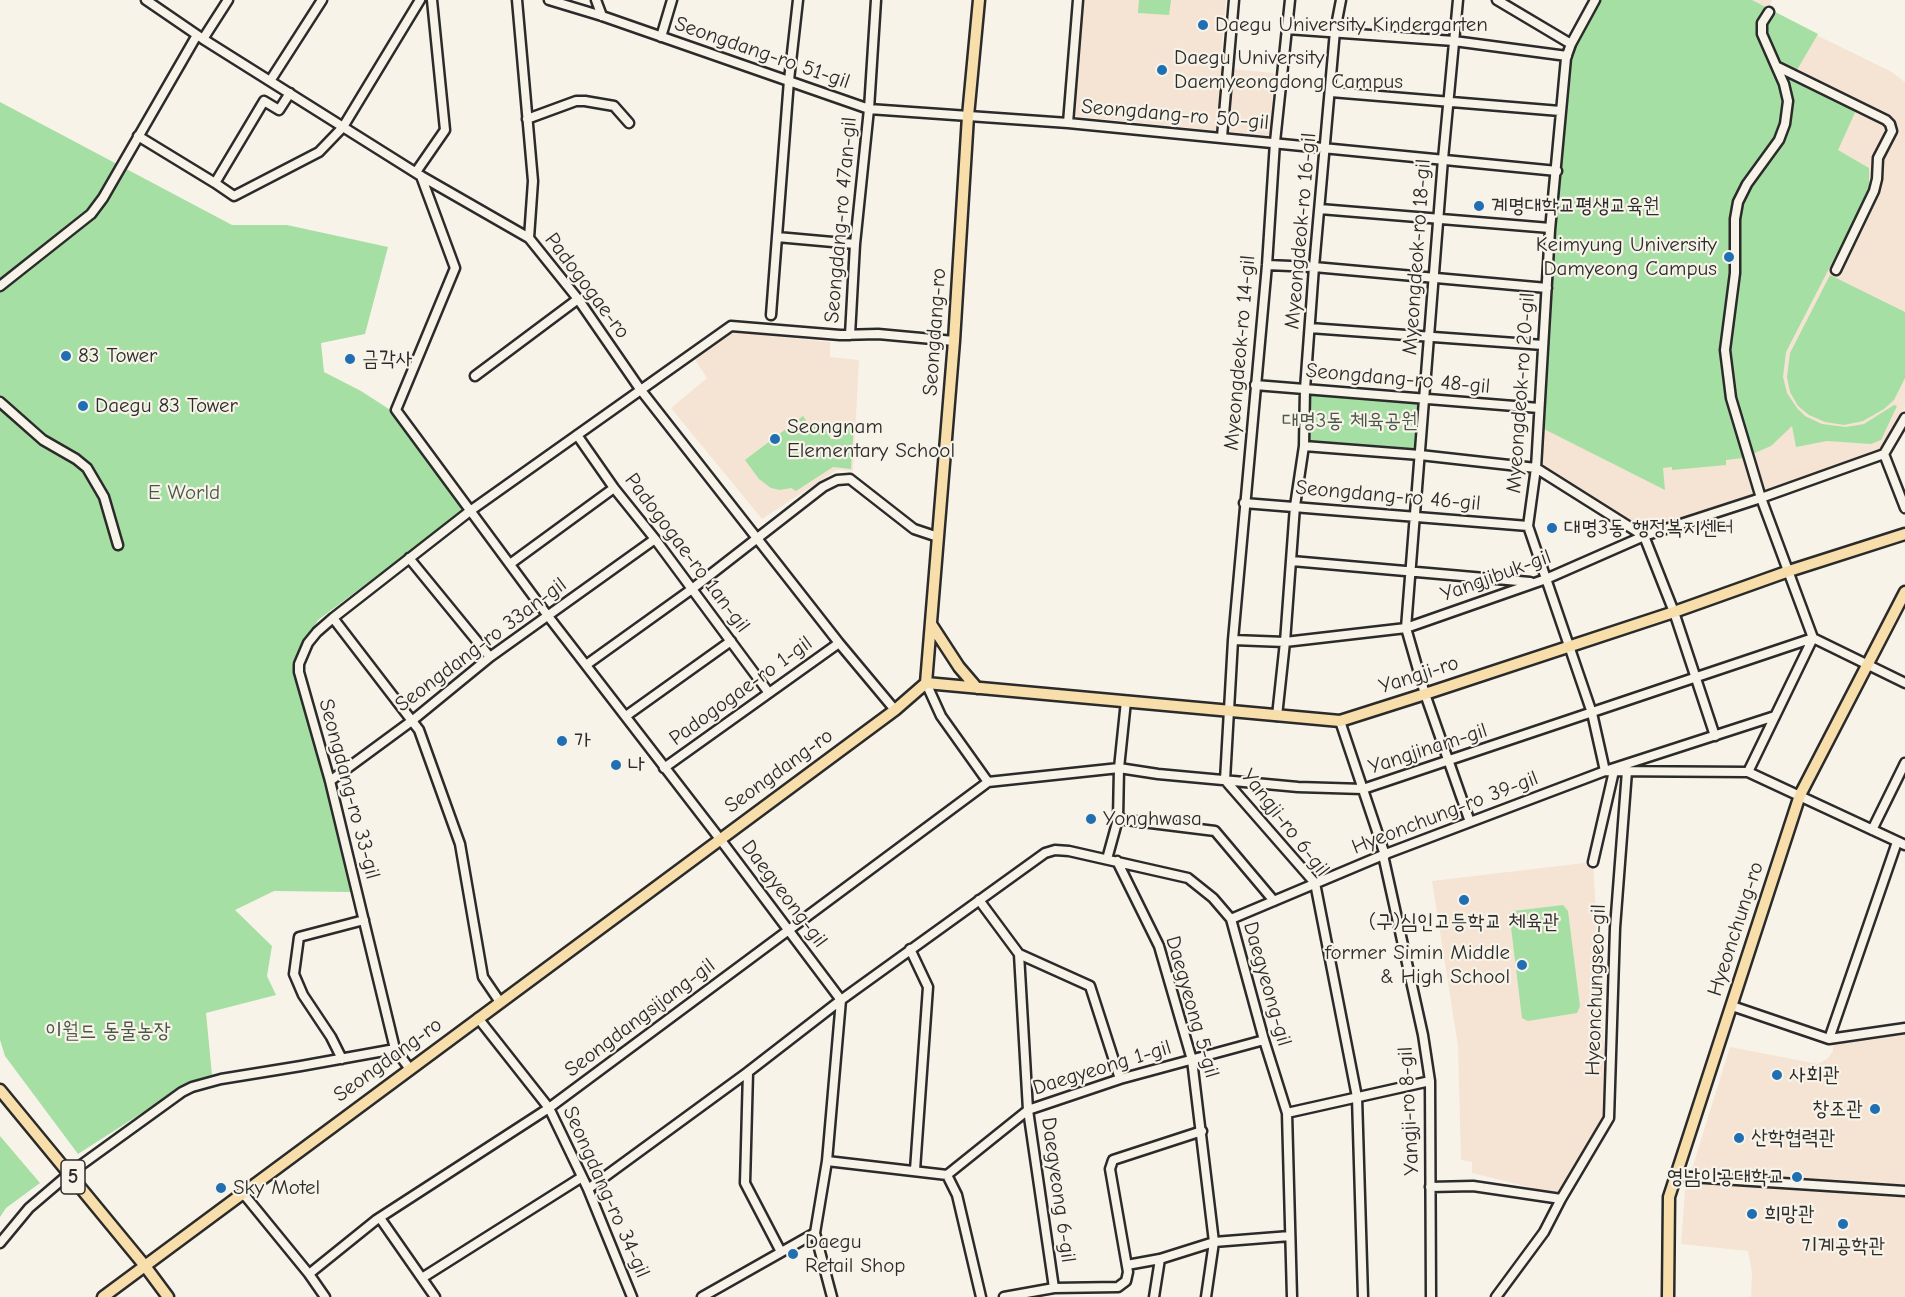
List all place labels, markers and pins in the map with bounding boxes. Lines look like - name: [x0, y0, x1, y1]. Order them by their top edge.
- place label: Daegu University Kindergarten: [1215, 12, 1488, 38]
- marker: Daegu University Kindergarten: [1196, 18, 1210, 32]
- place label: Daegu University Daemyeongdong Campus: [1174, 45, 1403, 95]
- marker: Daegu University Daemyeongdong Campus: [1155, 63, 1169, 77]
- place label: 계명대학교평생교육원: [1491, 193, 1660, 219]
- marker: 계명대학교평생교육원: [1472, 199, 1486, 213]
- place label: Keimyung University Damyeong Campus: [1536, 232, 1717, 282]
- marker: Keimyung University Damyeong Campus: [1722, 250, 1736, 264]
- place label: 83 Tower: [78, 343, 157, 369]
- place label: 금각사: [362, 346, 413, 372]
- marker: 83 Tower: [59, 349, 73, 363]
- marker: 금각사: [343, 352, 357, 366]
- place label: Daegu 83 Tower: [95, 393, 238, 419]
- marker: Daegu 83 Tower: [76, 399, 90, 413]
- place label: Seongnam Elementary School: [787, 414, 955, 464]
- marker: Seongnam Elementary School: [768, 432, 782, 446]
- place label: 대명3동 행정복지센터: [1564, 515, 1734, 541]
- marker: 대명3동 행정복지센터: [1545, 521, 1559, 535]
- place label: 가: [574, 728, 591, 754]
- marker: 가: [555, 734, 569, 748]
- place label: 나: [628, 752, 645, 778]
- marker: 나: [609, 758, 623, 772]
- place label: Yonghwasa: [1103, 806, 1202, 832]
- marker: Yonghwasa: [1084, 812, 1098, 826]
- marker: (구)심인고등학교 체육관: [1457, 893, 1471, 907]
- place label: (구)심인고등학교 체육관: [1369, 909, 1559, 935]
- place label: former Simin Middle & High School: [1325, 940, 1510, 990]
- marker: former Simin Middle & High School: [1515, 958, 1529, 972]
- place label: 사회관: [1789, 1062, 1840, 1088]
- marker: 사회관: [1770, 1068, 1784, 1082]
- place label: 창조관: [1812, 1096, 1863, 1122]
- marker: 창조관: [1868, 1102, 1882, 1116]
- place label: 산학협력관: [1751, 1125, 1835, 1151]
- marker: 산학협력관: [1732, 1131, 1746, 1145]
- place label: 영남이공대학교: [1667, 1164, 1785, 1190]
- marker: 영남이공대학교: [1790, 1170, 1804, 1184]
- place label: Sky Motel: [233, 1175, 320, 1201]
- marker: Sky Motel: [214, 1181, 228, 1195]
- place label: 희망관: [1764, 1201, 1815, 1227]
- marker: 희망관: [1745, 1207, 1759, 1221]
- marker: 기계공학관: [1836, 1217, 1850, 1231]
- place label: Daegu Retail Shop: [805, 1229, 906, 1279]
- place label: 기계공학관: [1801, 1233, 1885, 1259]
- marker: Daegu Retail Shop: [786, 1247, 800, 1261]

